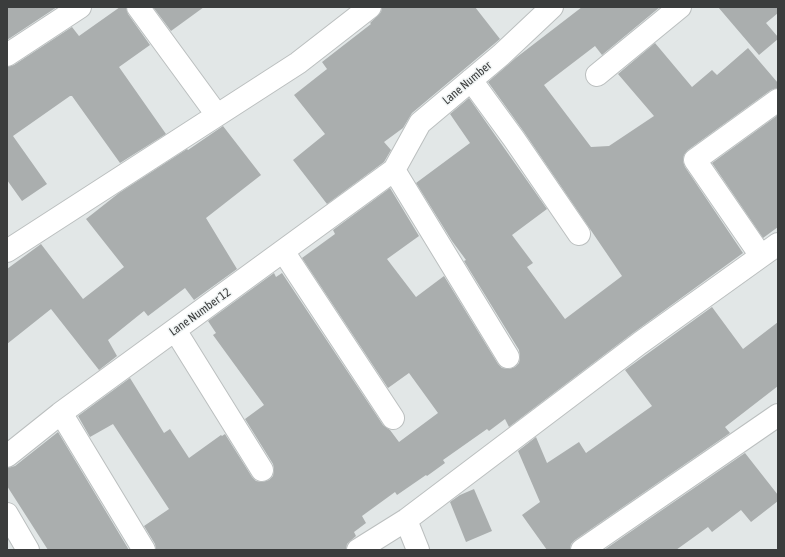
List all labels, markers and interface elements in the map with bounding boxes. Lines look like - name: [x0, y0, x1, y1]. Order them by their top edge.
- street label: Lane Number: [440, 58, 494, 108]
- street label: Lane Number 12: [167, 285, 233, 339]

